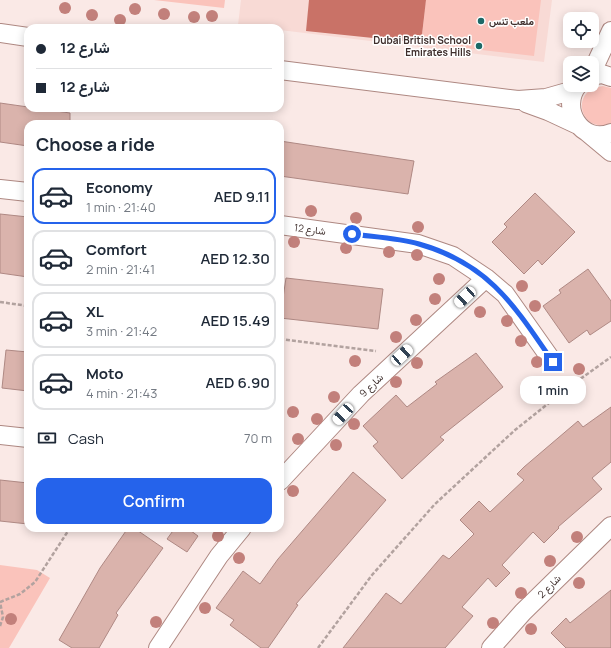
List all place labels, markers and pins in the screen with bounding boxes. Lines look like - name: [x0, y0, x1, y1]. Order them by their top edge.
- place label: ملعب تنس: [489, 14, 535, 28]
- marker: ملعب تنس: [476, 16, 486, 26]
- place label: Dubai British School Emirates Hills: [373, 33, 472, 59]
- marker: Dubai British School Emirates Hills: [474, 41, 484, 51]

